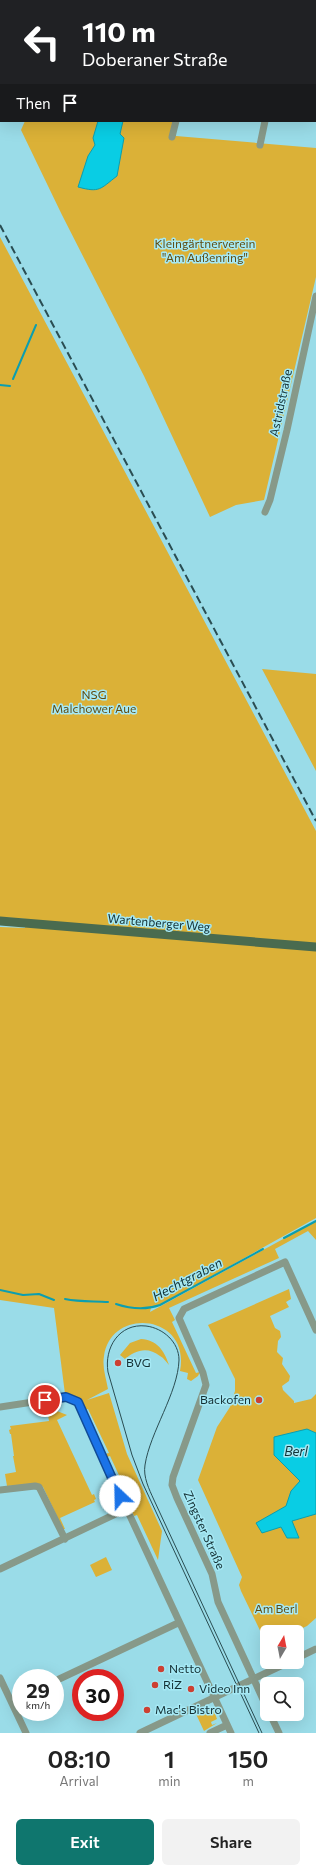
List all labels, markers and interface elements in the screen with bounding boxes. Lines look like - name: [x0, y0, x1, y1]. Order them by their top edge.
- text: 110 m: [82, 14, 156, 48]
- icon: left: [16, 16, 68, 68]
- text: Doberaner Straße: [82, 48, 228, 70]
- icon: arrive: [59, 92, 81, 114]
- text: Then: [16, 94, 51, 112]
- park label: Kleingärtnerverein "Am Außenring": [155, 236, 255, 264]
- street label: Astridstraße: [266, 368, 294, 438]
- park label: NSG Malchower Aue: [52, 687, 136, 715]
- street label: Wartenberger Weg: [107, 911, 211, 934]
- water label: Hechtgraben: [149, 1254, 225, 1304]
- place label: BVG: [126, 1355, 151, 1369]
- marker: BVG: [113, 1358, 123, 1368]
- pin: [28, 1383, 62, 1417]
- icon: arrive: [34, 1389, 56, 1411]
- place label: Backofen: [200, 1392, 251, 1406]
- marker: Backofen: [254, 1395, 264, 1405]
- water label: Berl: [284, 1443, 309, 1459]
- position arrow: [99, 1475, 141, 1517]
- street label: Zingster Straße: [181, 1488, 229, 1571]
- park label: Am Berl: [255, 1601, 297, 1615]
- north arrow: [260, 1625, 304, 1669]
- map controls: [260, 1625, 304, 1721]
- place label: Netto: [169, 1661, 201, 1675]
- marker: Netto: [156, 1664, 166, 1674]
- speed limit sign: 30: [72, 1669, 124, 1721]
- place label: RiZ: [163, 1677, 182, 1691]
- button: search: [260, 1677, 304, 1721]
- text: 29: [26, 1678, 50, 1702]
- marker: RiZ: [150, 1680, 160, 1690]
- place label: Video Inn: [199, 1681, 250, 1695]
- marker: Video Inn: [186, 1684, 196, 1694]
- text: km/h: [26, 1699, 50, 1711]
- place label: Mac's Bistro: [155, 1702, 222, 1716]
- marker: Mac's Bistro: [142, 1705, 152, 1715]
- text: 08:10: [48, 1744, 111, 1773]
- text: 1: [164, 1744, 175, 1773]
- text: 150: [228, 1744, 268, 1773]
- text: Arrival: [59, 1773, 99, 1789]
- text: min: [158, 1773, 180, 1789]
- text: m: [243, 1773, 254, 1789]
- button: Exit: [16, 1819, 154, 1865]
- button: Share: [162, 1819, 300, 1865]

